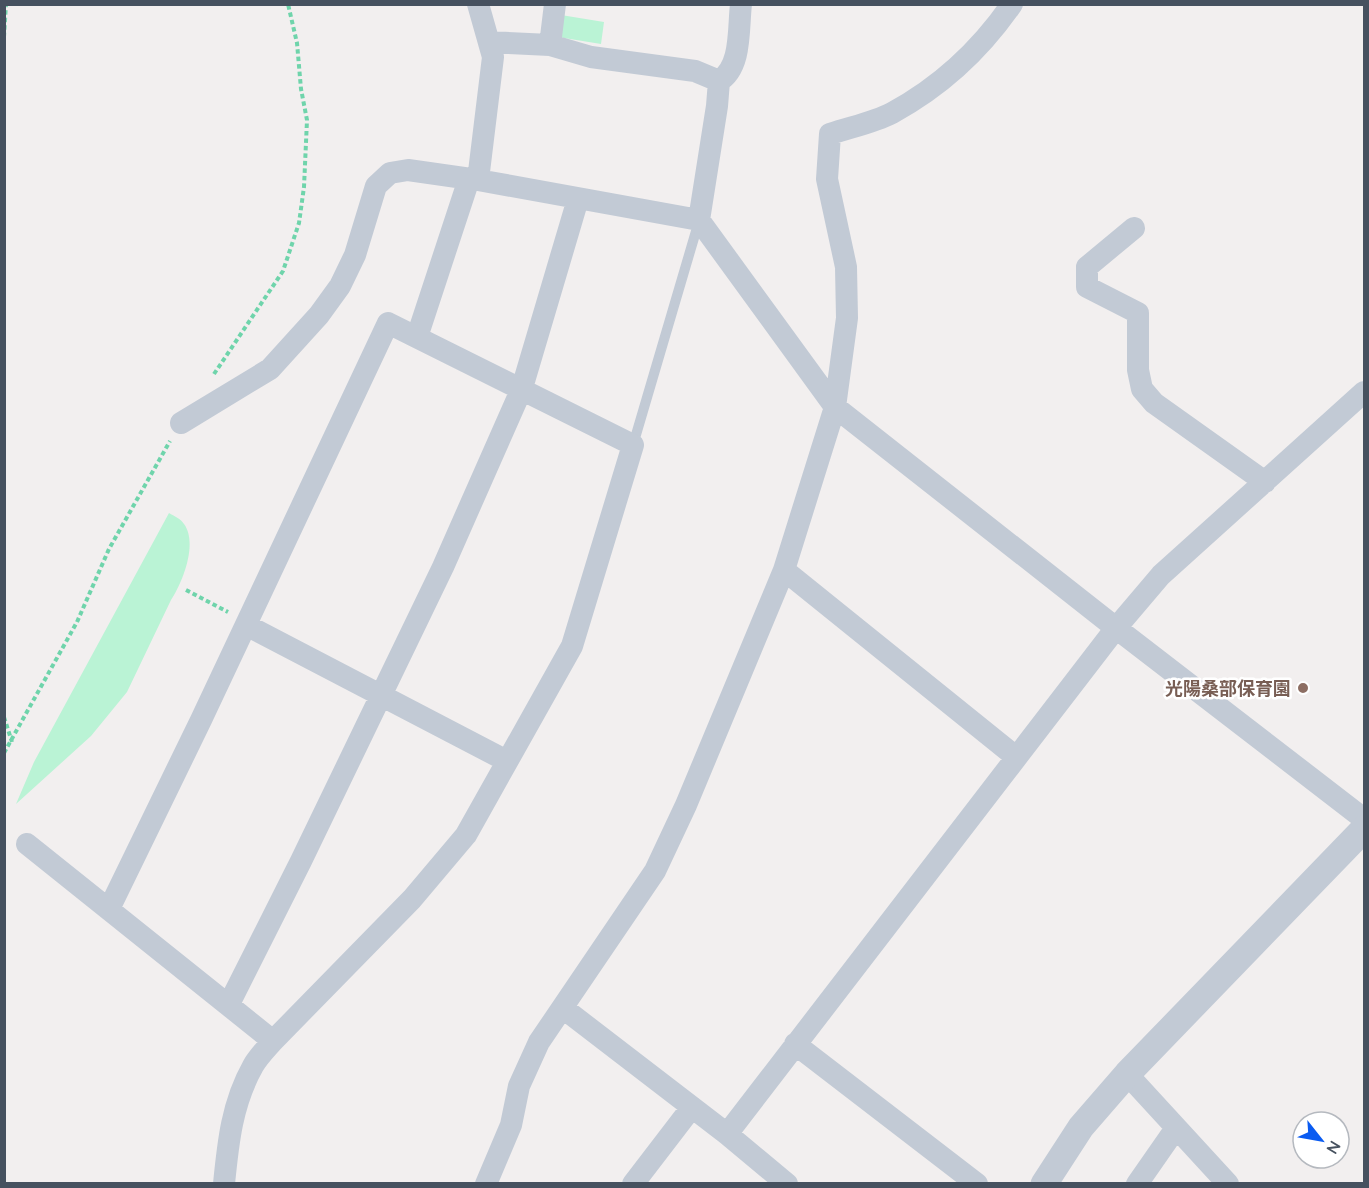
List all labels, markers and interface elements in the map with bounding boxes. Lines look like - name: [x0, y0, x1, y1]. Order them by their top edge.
- place label: 光陽桑部保育園: [1165, 677, 1291, 700]
- marker: 光陽桑部保育園: [1296, 681, 1310, 695]
- north arrow: [1291, 1110, 1351, 1170]
- text: N: [1322, 1138, 1345, 1158]

